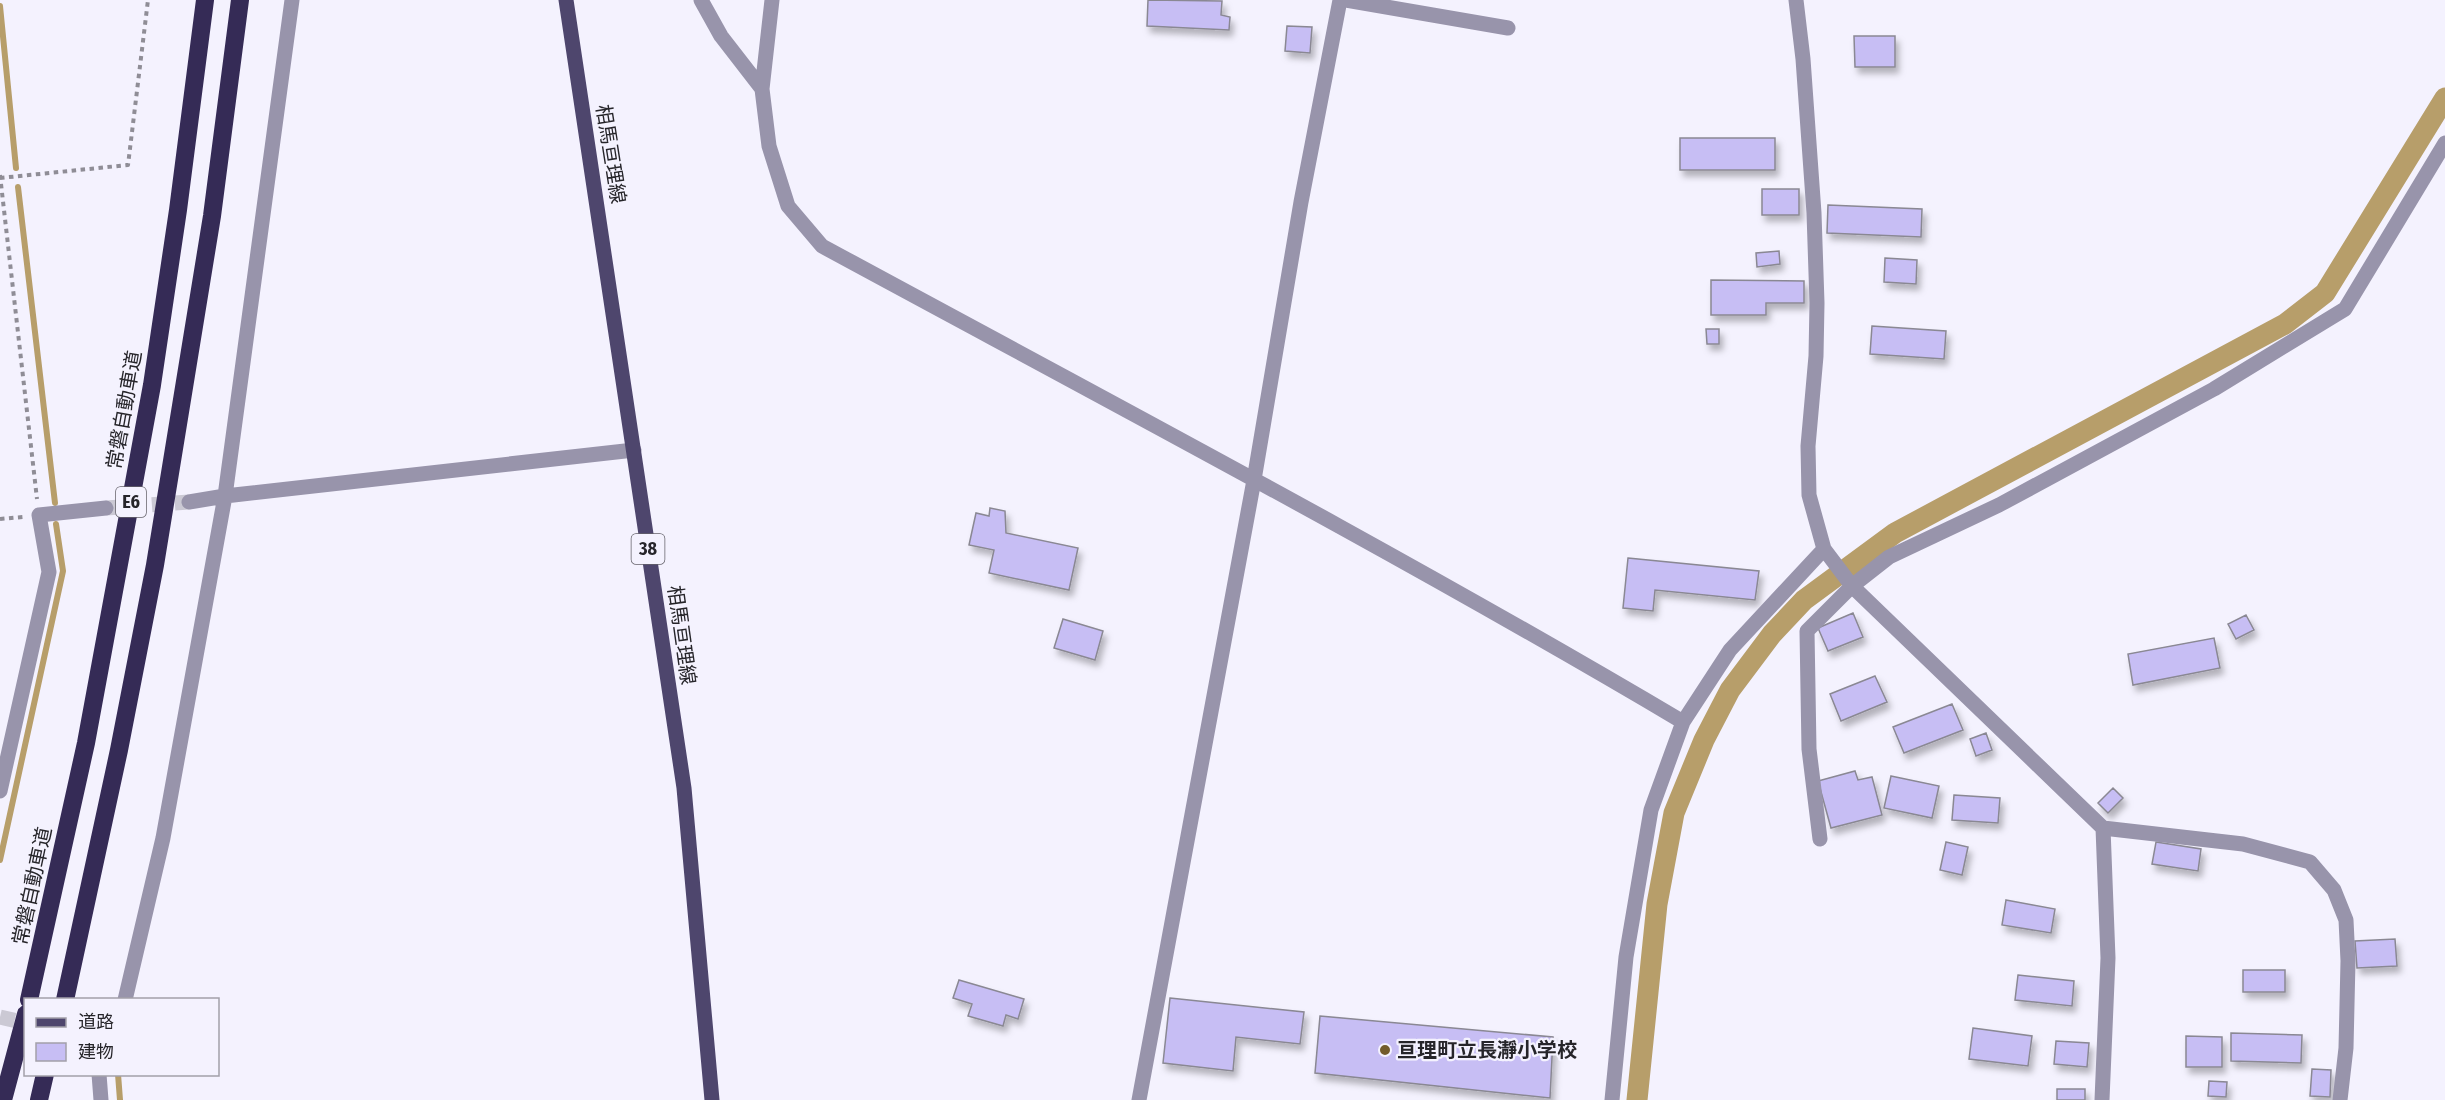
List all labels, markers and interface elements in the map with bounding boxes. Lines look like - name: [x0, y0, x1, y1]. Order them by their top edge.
- street label: 相馬亘理線: [591, 103, 631, 205]
- street label: 常磐自動車道: [102, 349, 146, 471]
- road number: E6: [116, 487, 146, 517]
- road number: 38: [632, 534, 664, 564]
- street label: 相馬亘理線: [663, 584, 701, 686]
- street label: 常磐自動車道: [8, 825, 56, 947]
- legend: [24, 998, 219, 1076]
- text: 道路: [78, 1011, 114, 1033]
- place label: 亘理町立長瀞小学校: [1397, 1038, 1577, 1062]
- text: 建物: [78, 1041, 114, 1063]
- marker: 亘理町立長瀞小学校: [1378, 1043, 1392, 1057]

